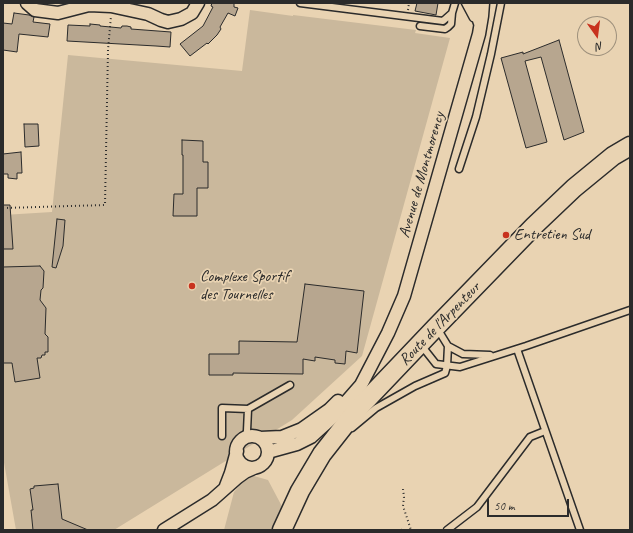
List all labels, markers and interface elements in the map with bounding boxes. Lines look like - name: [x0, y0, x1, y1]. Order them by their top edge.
- north arrow: [577, 16, 617, 56]
- text: N: [595, 39, 605, 54]
- street label: Avenue de Montmorency: [395, 110, 449, 240]
- place label: Entretien Sud: [514, 225, 590, 245]
- marker: Entretien Sud: [501, 230, 511, 240]
- place label: Complexe Sportif des Tournelles: [200, 267, 289, 305]
- street label: Route de l'Arpenteur: [395, 278, 485, 370]
- marker: Complexe Sportif des Tournelles: [187, 281, 197, 291]
- scale bar: [489, 491, 571, 517]
- text: 50 m: [494, 498, 514, 514]

